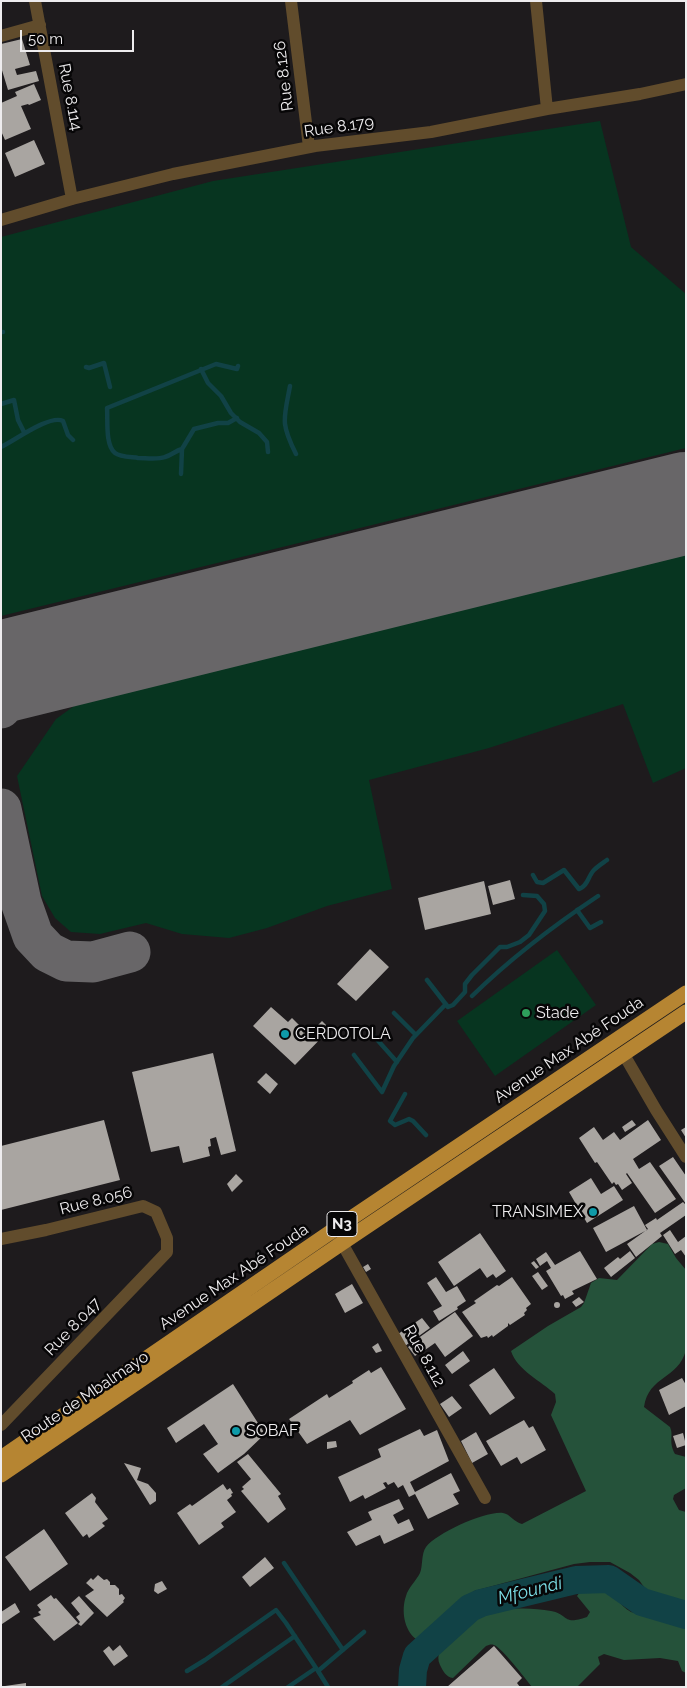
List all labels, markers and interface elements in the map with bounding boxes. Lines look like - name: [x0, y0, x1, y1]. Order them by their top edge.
- scale bar: [22, 20, 136, 52]
- text: 50 m: [28, 30, 63, 48]
- street label: Rue 8.126: [270, 40, 298, 112]
- street label: Rue 8.114: [54, 62, 86, 132]
- street label: Rue 8.179: [303, 113, 375, 141]
- street label: Avenue Max Abé Fouda: [491, 993, 647, 1107]
- place label: Stade: [536, 1003, 579, 1023]
- marker: Stade: [520, 1007, 532, 1019]
- place label: CERDOTOLA: [295, 1024, 391, 1044]
- marker: CERDOTOLA: [279, 1028, 291, 1040]
- street label: Rue 8.056: [58, 1183, 134, 1219]
- place label: TRANSIMEX: [492, 1202, 583, 1222]
- marker: TRANSIMEX: [587, 1206, 599, 1218]
- road number: N3: [327, 1212, 357, 1236]
- street label: Avenue Max Abé Fouda: [156, 1220, 312, 1334]
- street label: Rue 8.047: [41, 1294, 105, 1360]
- street label: Rue 8.112: [399, 1322, 449, 1390]
- street label: Route de Mbalmayo: [18, 1347, 152, 1447]
- place label: SOBAF: [246, 1421, 298, 1441]
- marker: SOBAF: [230, 1425, 242, 1437]
- water label: Mfoundi: [495, 1573, 565, 1609]

